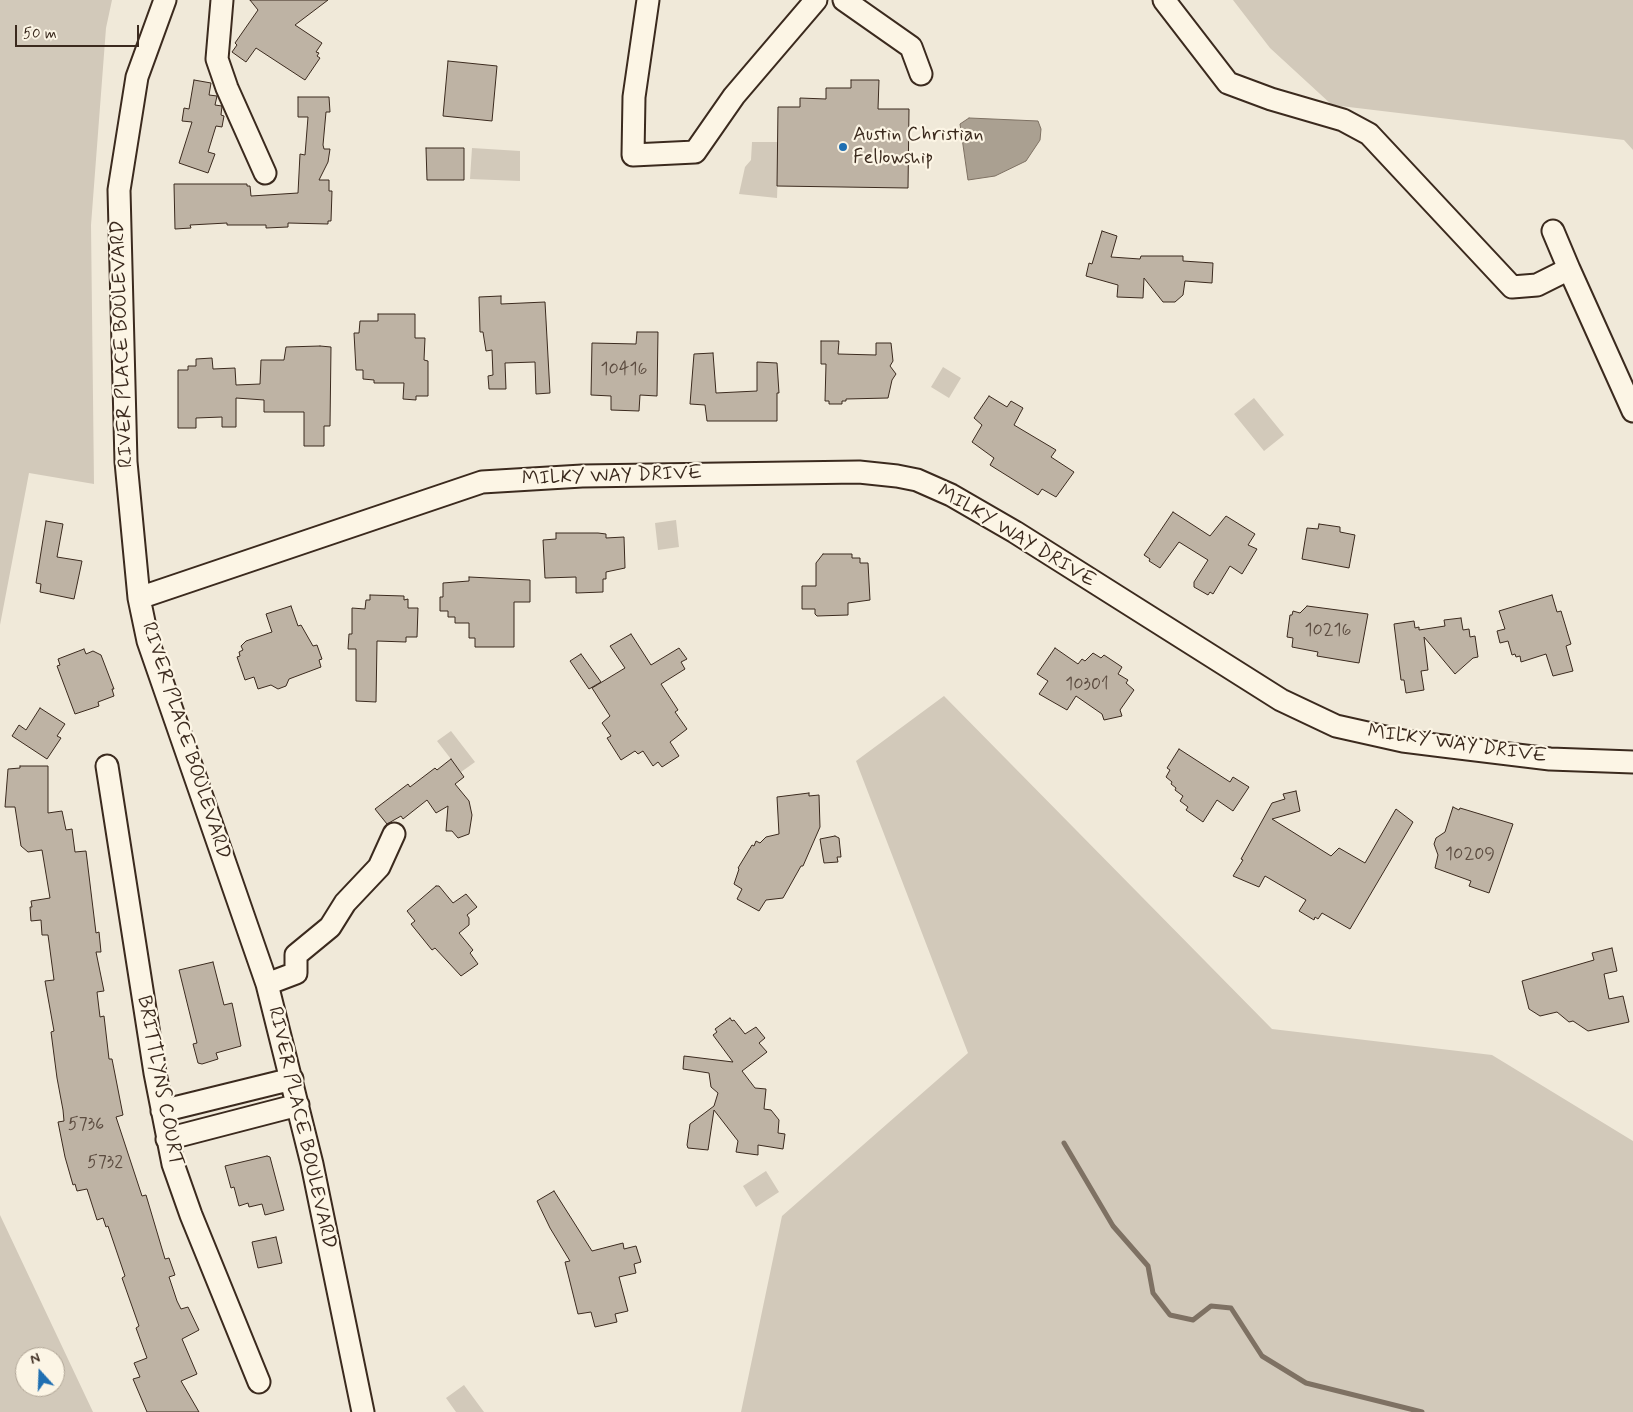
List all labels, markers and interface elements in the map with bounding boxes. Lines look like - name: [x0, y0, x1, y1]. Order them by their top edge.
- scale bar: [18, 15, 141, 47]
- text: 50 m: [23, 24, 57, 44]
- place label: Austin Christian Fellowship: [853, 124, 983, 171]
- marker: Austin Christian Fellowship: [837, 141, 849, 153]
- street label: RIVER PLACE BOULEVARD: [107, 220, 139, 468]
- house number: 10416: [601, 359, 647, 381]
- street label: MILKY WAY DRIVE: [521, 462, 703, 492]
- street label: MILKY WAY DRIVE: [932, 480, 1100, 594]
- street label: RIVER PLACE BOULEVARD: [135, 619, 235, 863]
- house number: 10216: [1304, 620, 1352, 642]
- house number: 10301: [1065, 674, 1109, 696]
- street label: MILKY WAY DRIVE: [1366, 721, 1548, 769]
- house number: 10209: [1445, 844, 1495, 866]
- street label: BRITTLYNS COURT: [131, 994, 187, 1168]
- street label: RIVER PLACE BOULEVARD: [261, 1005, 341, 1251]
- house number: 5736: [68, 1114, 104, 1136]
- house number: 5732: [87, 1152, 123, 1174]
- north arrow: [15, 1347, 65, 1397]
- text: N: [28, 1349, 43, 1369]

